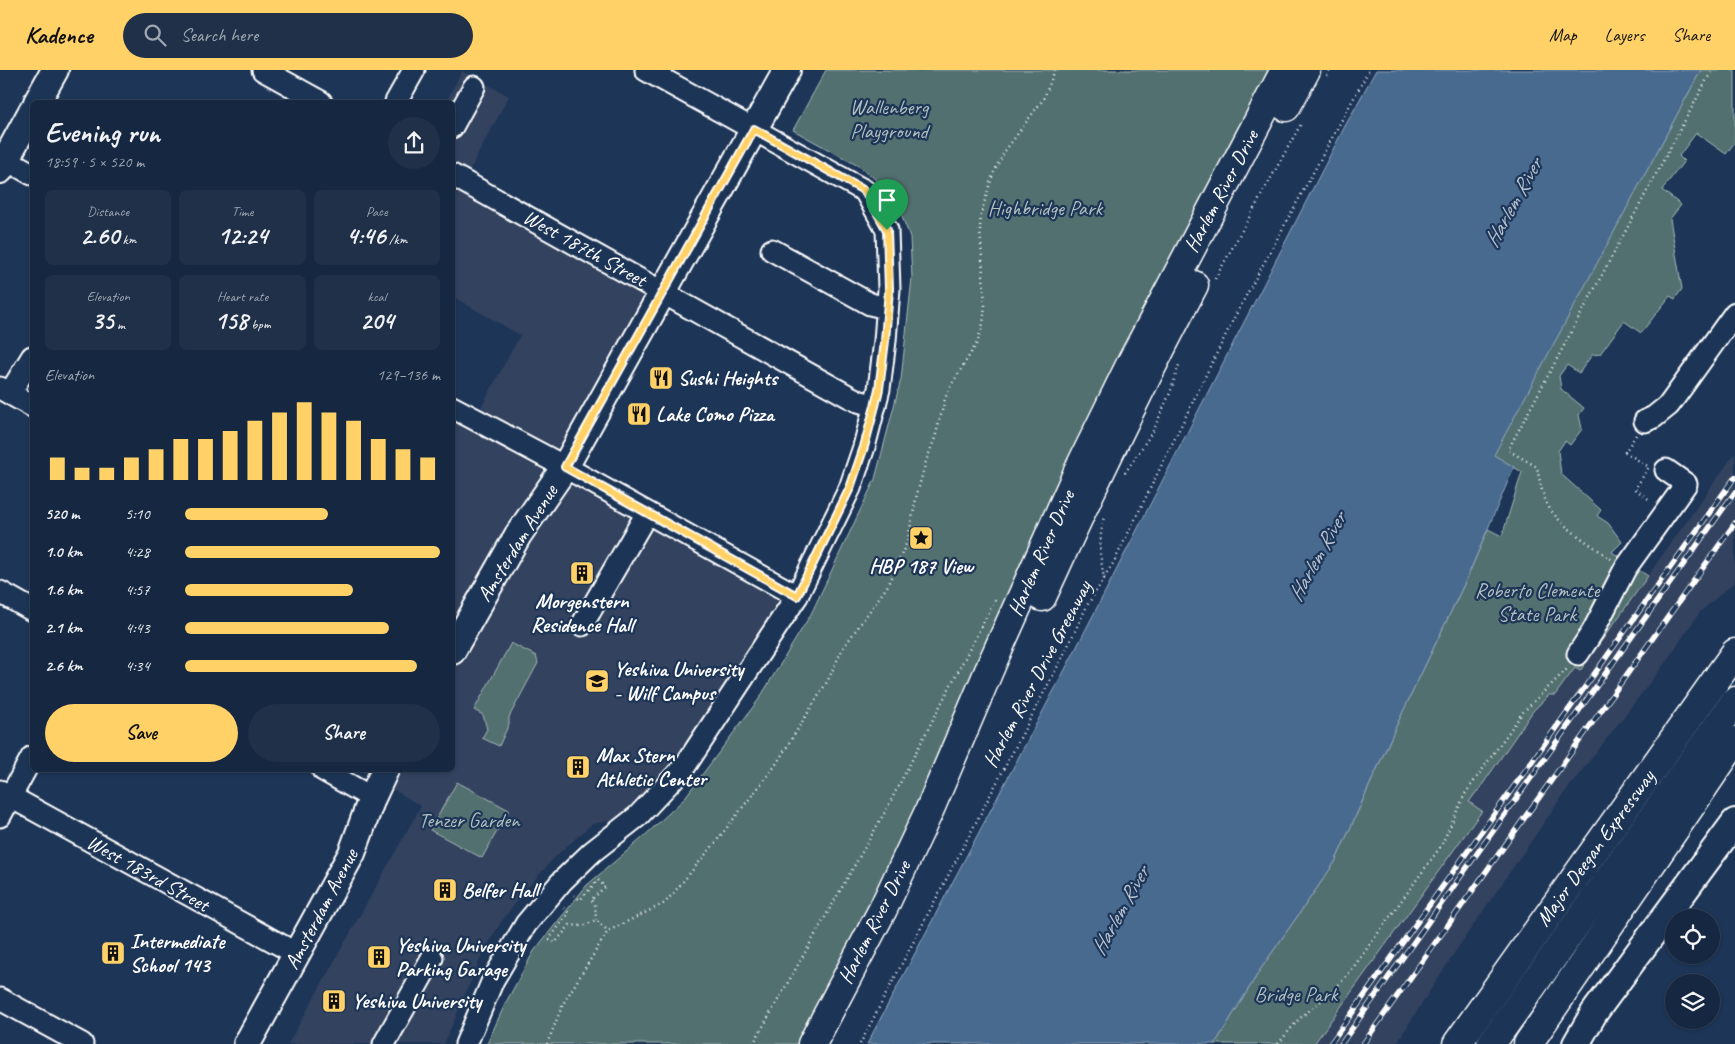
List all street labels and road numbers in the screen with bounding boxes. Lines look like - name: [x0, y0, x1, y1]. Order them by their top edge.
- street label: Harlem River Drive: [1178, 124, 1265, 257]
- street label: West 187th Street: [519, 204, 653, 293]
- street label: Amsterdam Avenue: [471, 479, 564, 606]
- street label: Harlem River Drive: [1002, 485, 1081, 620]
- street label: Harlem River Drive Greenway: [977, 575, 1098, 772]
- street label: Major Deegan Expressway: [1530, 764, 1661, 931]
- street label: West 183rd Street: [82, 829, 216, 918]
- street label: Amsterdam Avenue: [278, 843, 364, 974]
- street label: Harlem River Drive: [832, 855, 917, 988]

